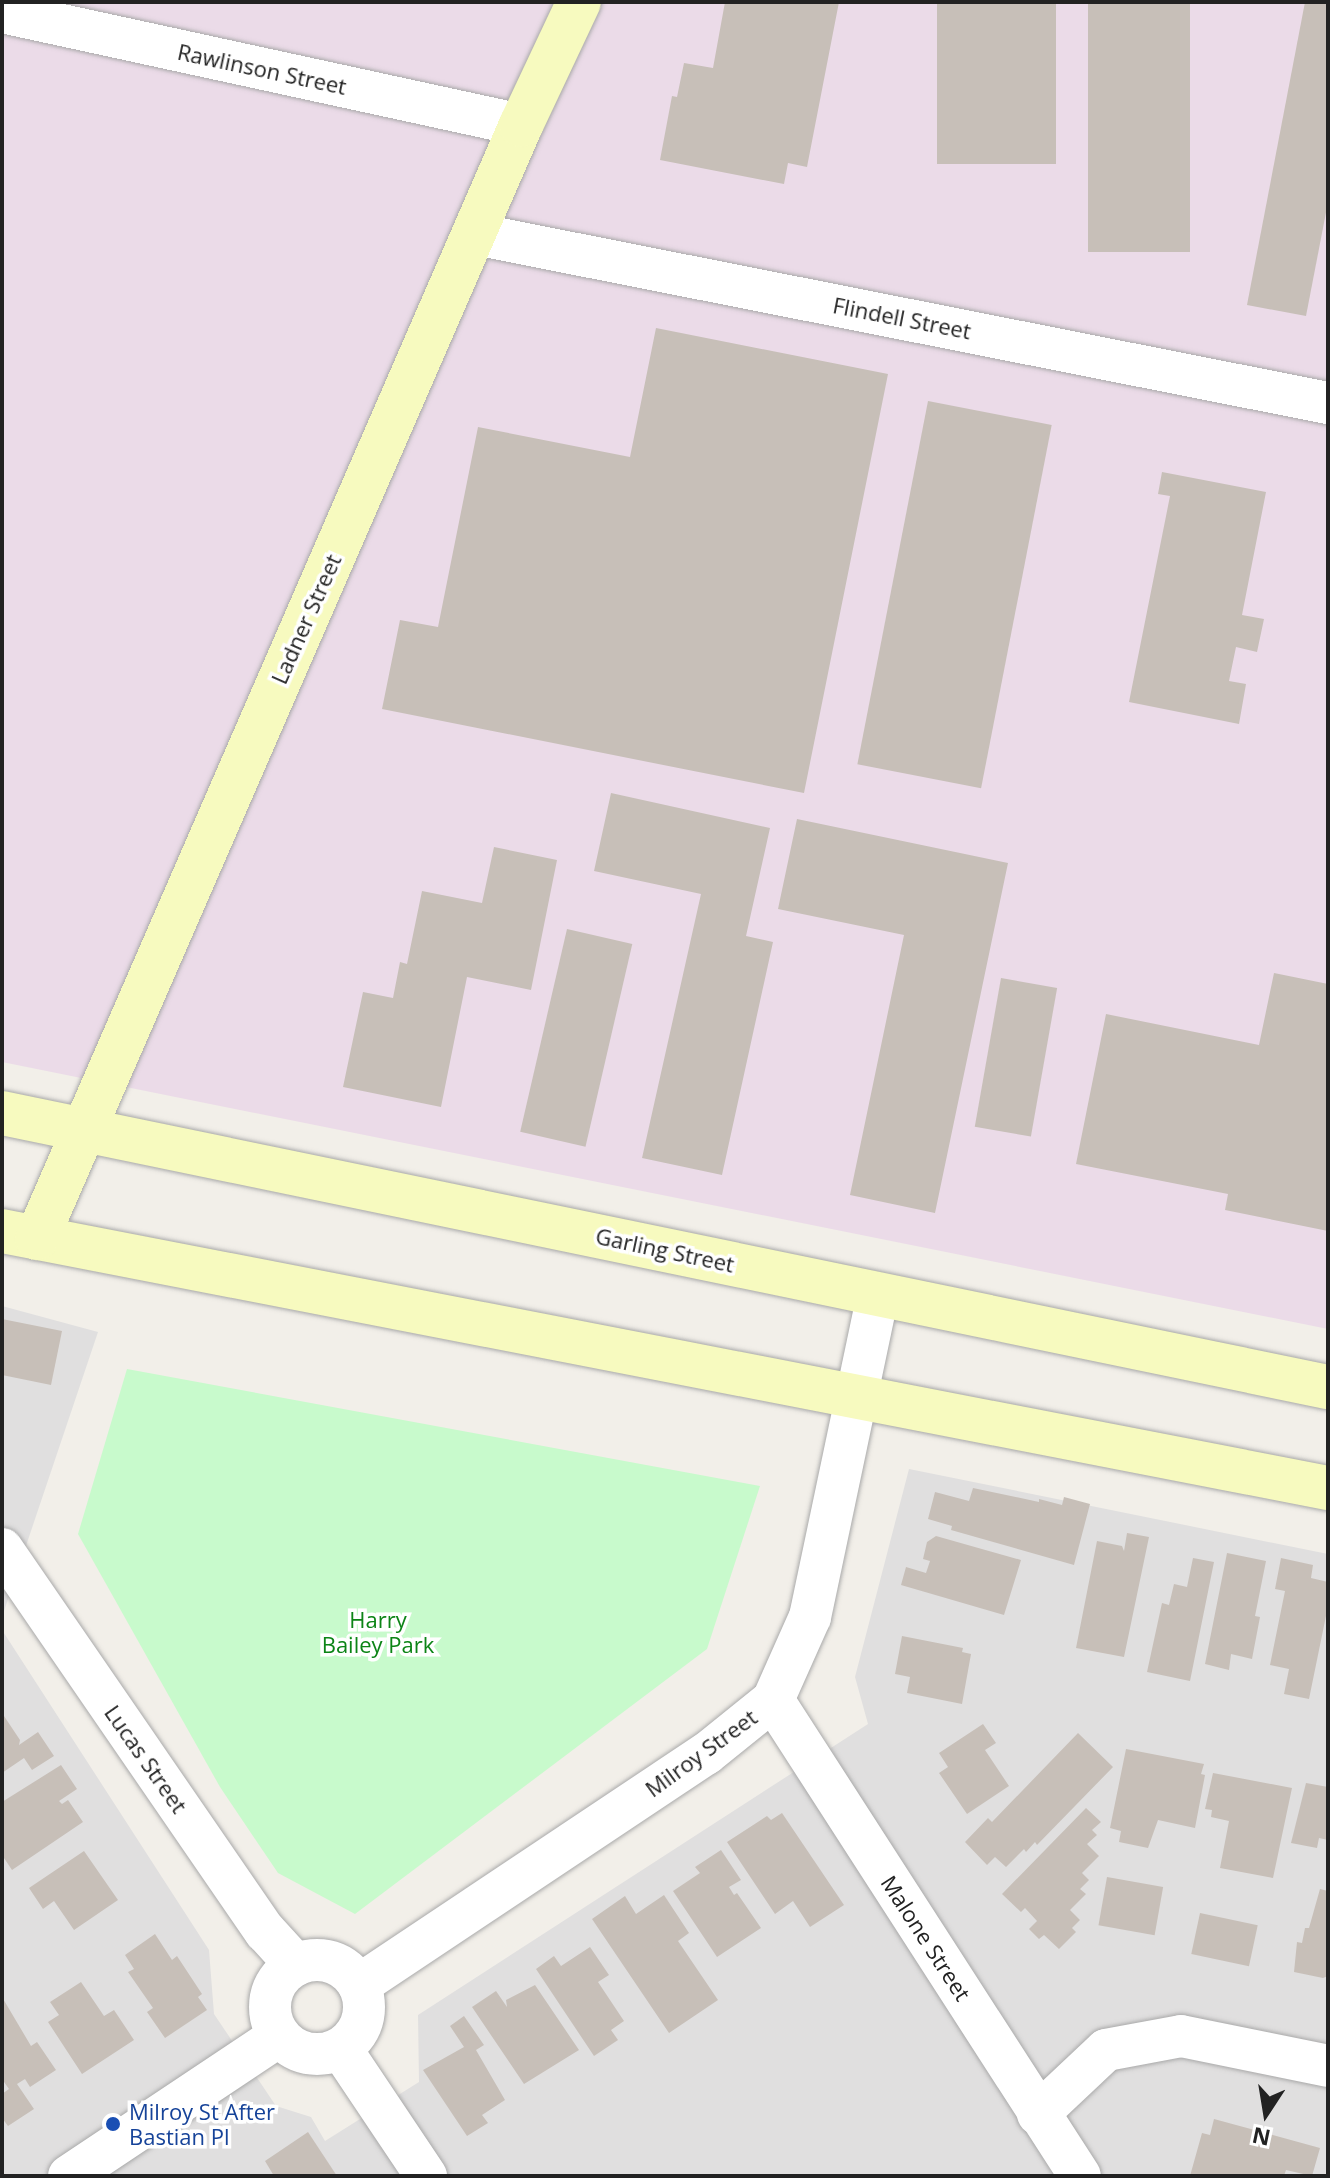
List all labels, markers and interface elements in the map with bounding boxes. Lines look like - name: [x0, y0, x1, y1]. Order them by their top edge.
- street label: Rawlinson Street: [175, 38, 349, 100]
- street label: Flindell Street: [831, 292, 973, 344]
- street label: Ladner Street: [266, 550, 346, 688]
- street label: Garling Street: [593, 1222, 737, 1278]
- park label: Harry Bailey Park: [322, 1606, 434, 1658]
- street label: Lucas Street: [99, 1700, 193, 1818]
- street label: Milroy Street: [640, 1704, 762, 1802]
- street label: Malone Street: [876, 1871, 976, 2005]
- north arrow: [1226, 2074, 1306, 2154]
- place label: Milroy St After Bastian Pl: [129, 2098, 275, 2150]
- marker: Milroy St After Bastian Pl: [104, 2115, 122, 2133]
- text: N: [1249, 2121, 1273, 2154]

